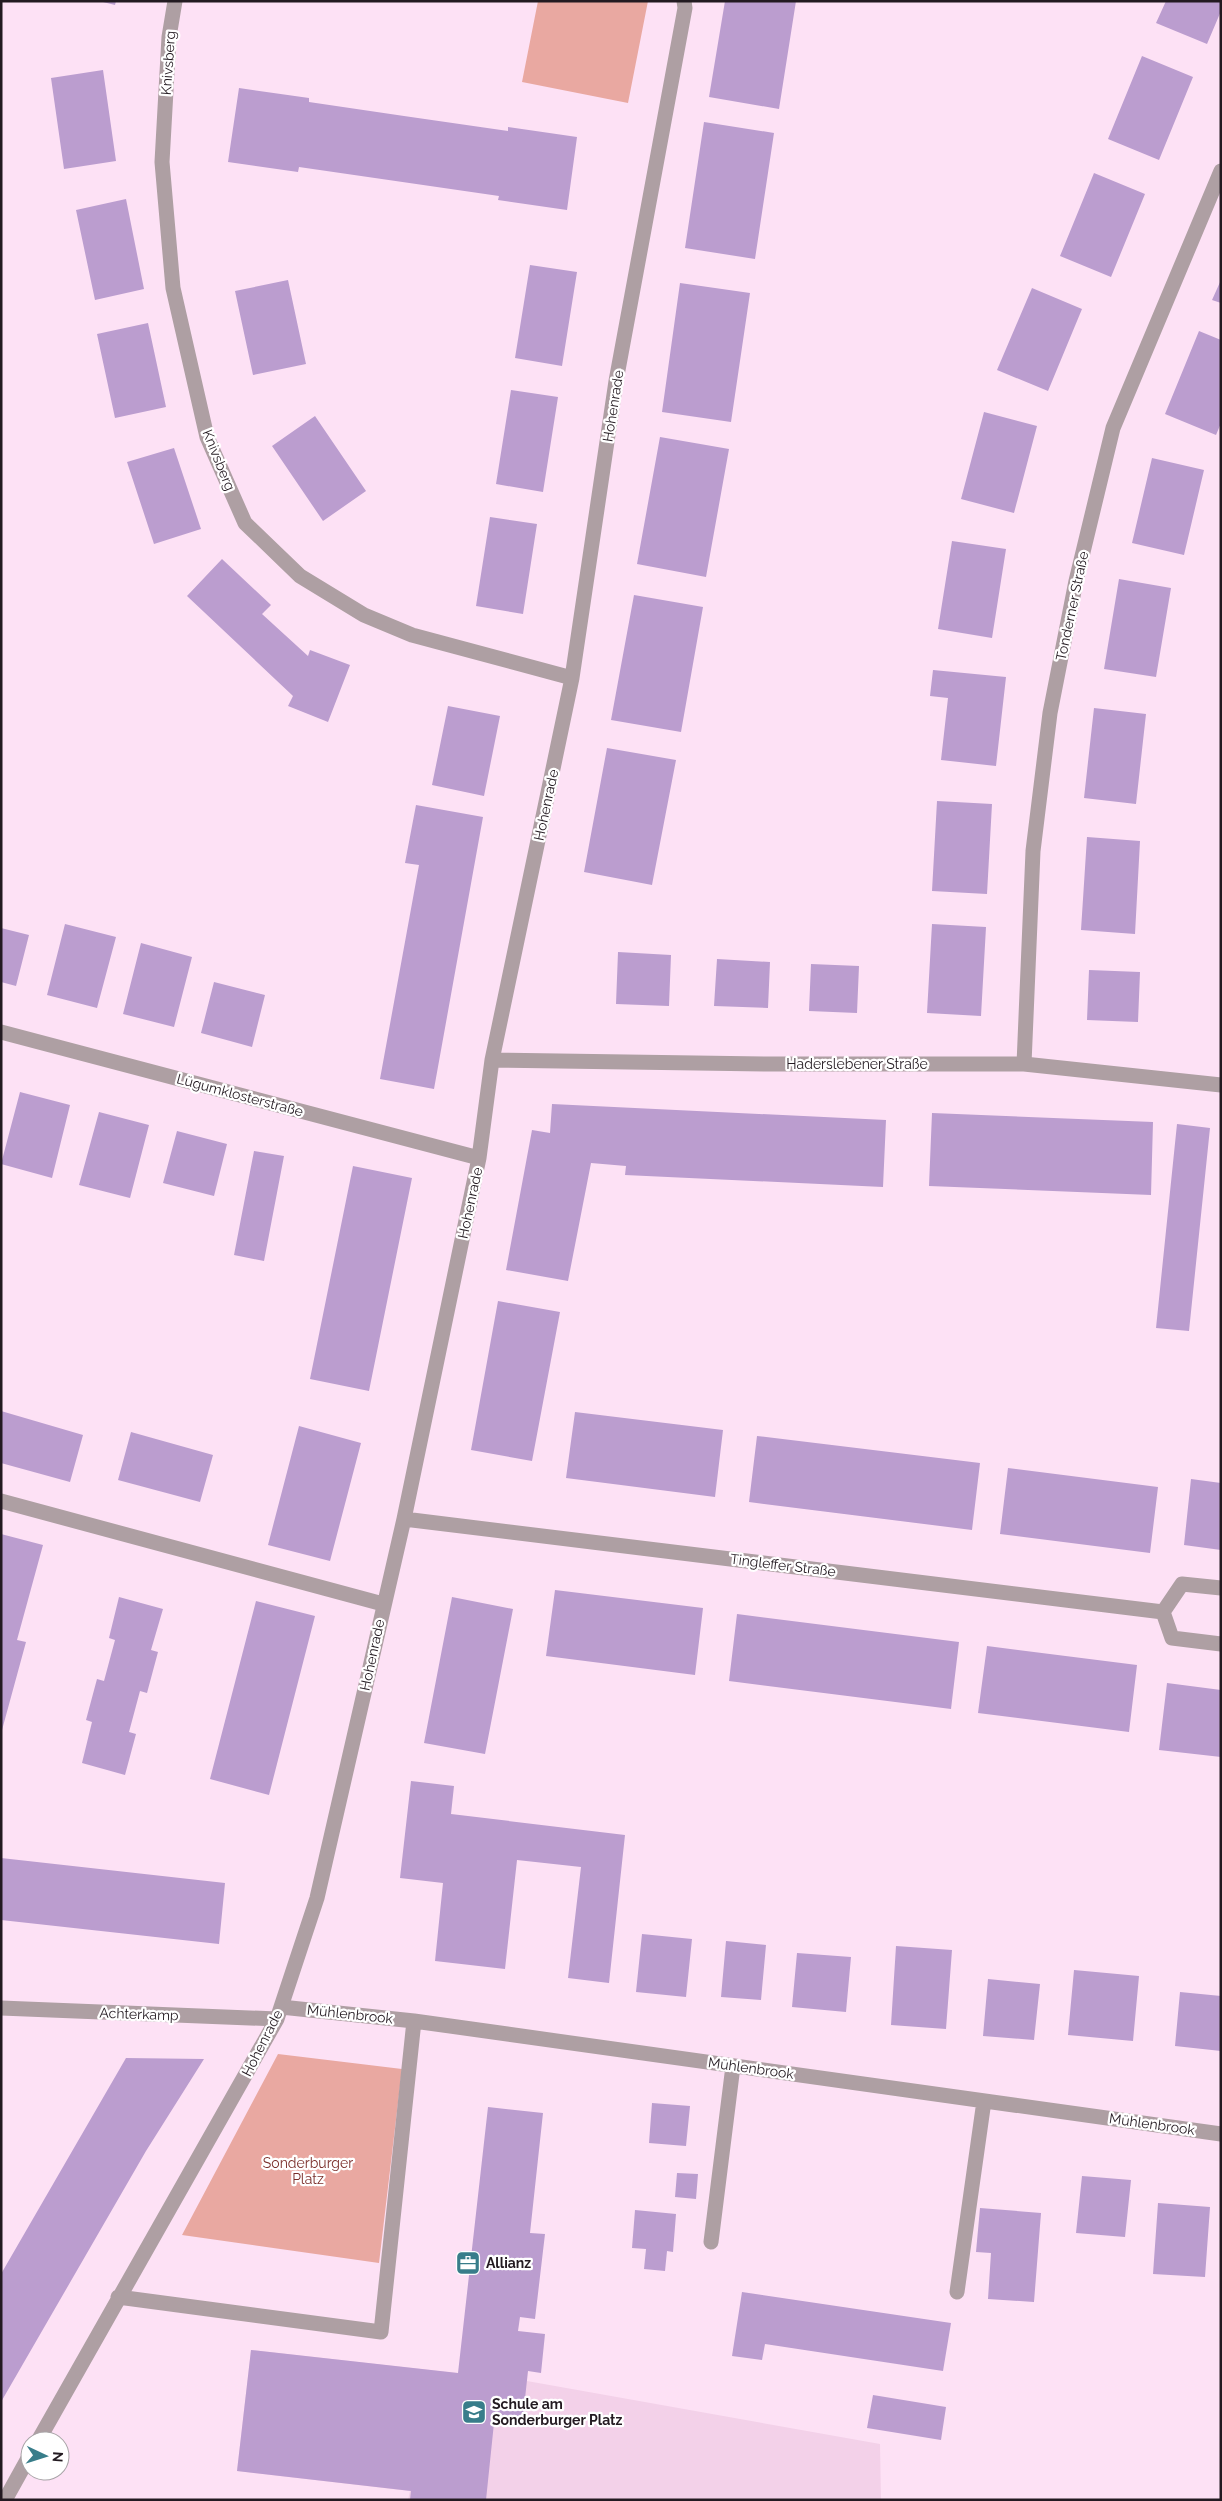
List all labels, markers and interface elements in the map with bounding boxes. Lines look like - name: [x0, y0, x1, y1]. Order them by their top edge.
- street label: Knivsberg: [158, 30, 178, 96]
- street label: Hohenrade: [599, 369, 627, 443]
- street label: Knivsberg: [200, 427, 238, 493]
- street label: Tonderner Straße: [1053, 550, 1091, 662]
- street label: Hohenrade: [531, 768, 561, 842]
- street label: Haderslebener Straße: [786, 1056, 928, 1072]
- street label: Lügumklosterstraße: [175, 1070, 305, 1120]
- street label: Hohenrade: [455, 1166, 485, 1240]
- street label: Tingleffer Straße: [729, 1551, 837, 1579]
- street label: Hohenrade: [357, 1618, 387, 1692]
- street label: Mühlenbrook: [306, 2002, 394, 2027]
- street label: Achterkamp: [99, 2005, 179, 2023]
- street label: Hohenrade: [238, 2007, 286, 2079]
- street label: Mühlenbrook: [707, 2054, 795, 2082]
- street label: Mühlenbrook: [1108, 2110, 1196, 2138]
- park label: Sonderburger Platz: [263, 2155, 353, 2187]
- office icon: Allianz: [455, 2250, 481, 2276]
- place label: Allianz: [486, 2255, 531, 2271]
- place label: Schule am Sonderburger Platz: [492, 2396, 622, 2428]
- school or university icon: Schule am Sonderburger Platz: [461, 2399, 487, 2425]
- north arrow: [20, 2431, 70, 2481]
- text: N: [50, 2451, 66, 2463]

